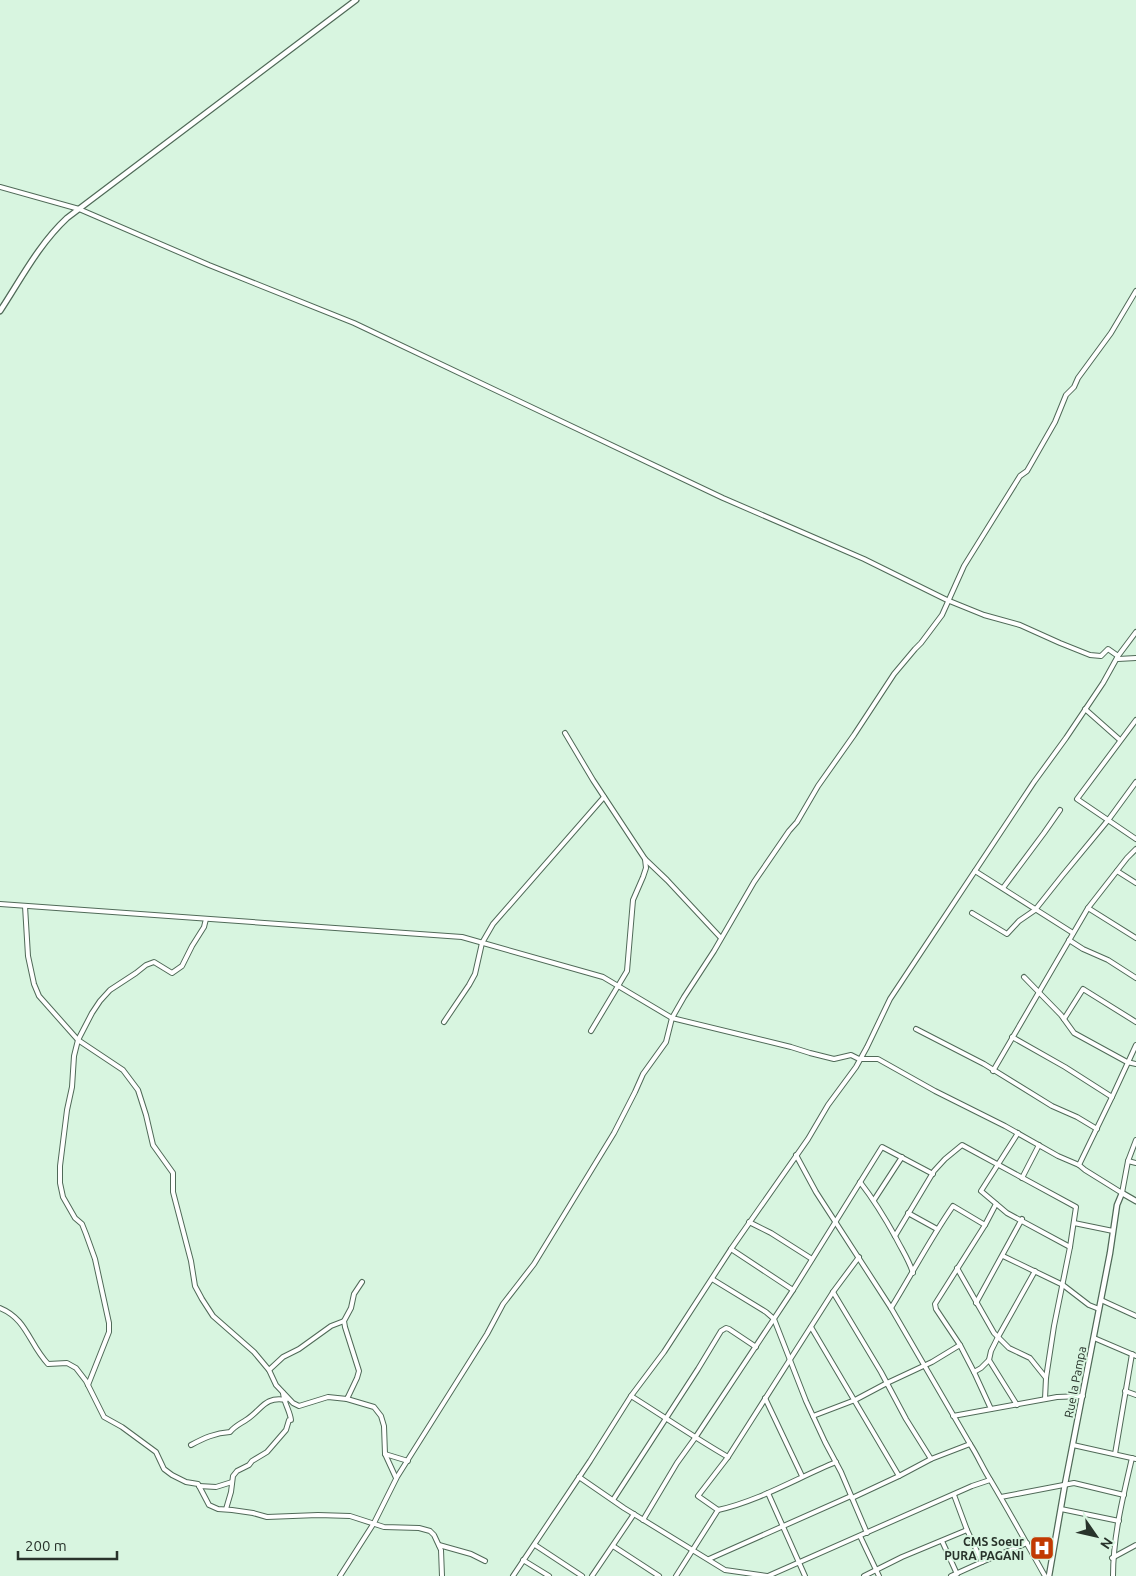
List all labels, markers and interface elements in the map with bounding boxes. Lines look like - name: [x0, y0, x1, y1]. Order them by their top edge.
- street label: Rue la Pampa: [1062, 1345, 1088, 1419]
- north arrow: [1071, 1511, 1121, 1561]
- scale bar: [18, 1528, 116, 1560]
- text: N: [1097, 1534, 1116, 1552]
- place label: CMS Soeur PURA PAGANI: [944, 1535, 1024, 1562]
- hospital icon: CMS Soeur PURA PAGANI: [1029, 1535, 1055, 1561]
- text: 200 m: [25, 1537, 67, 1554]

